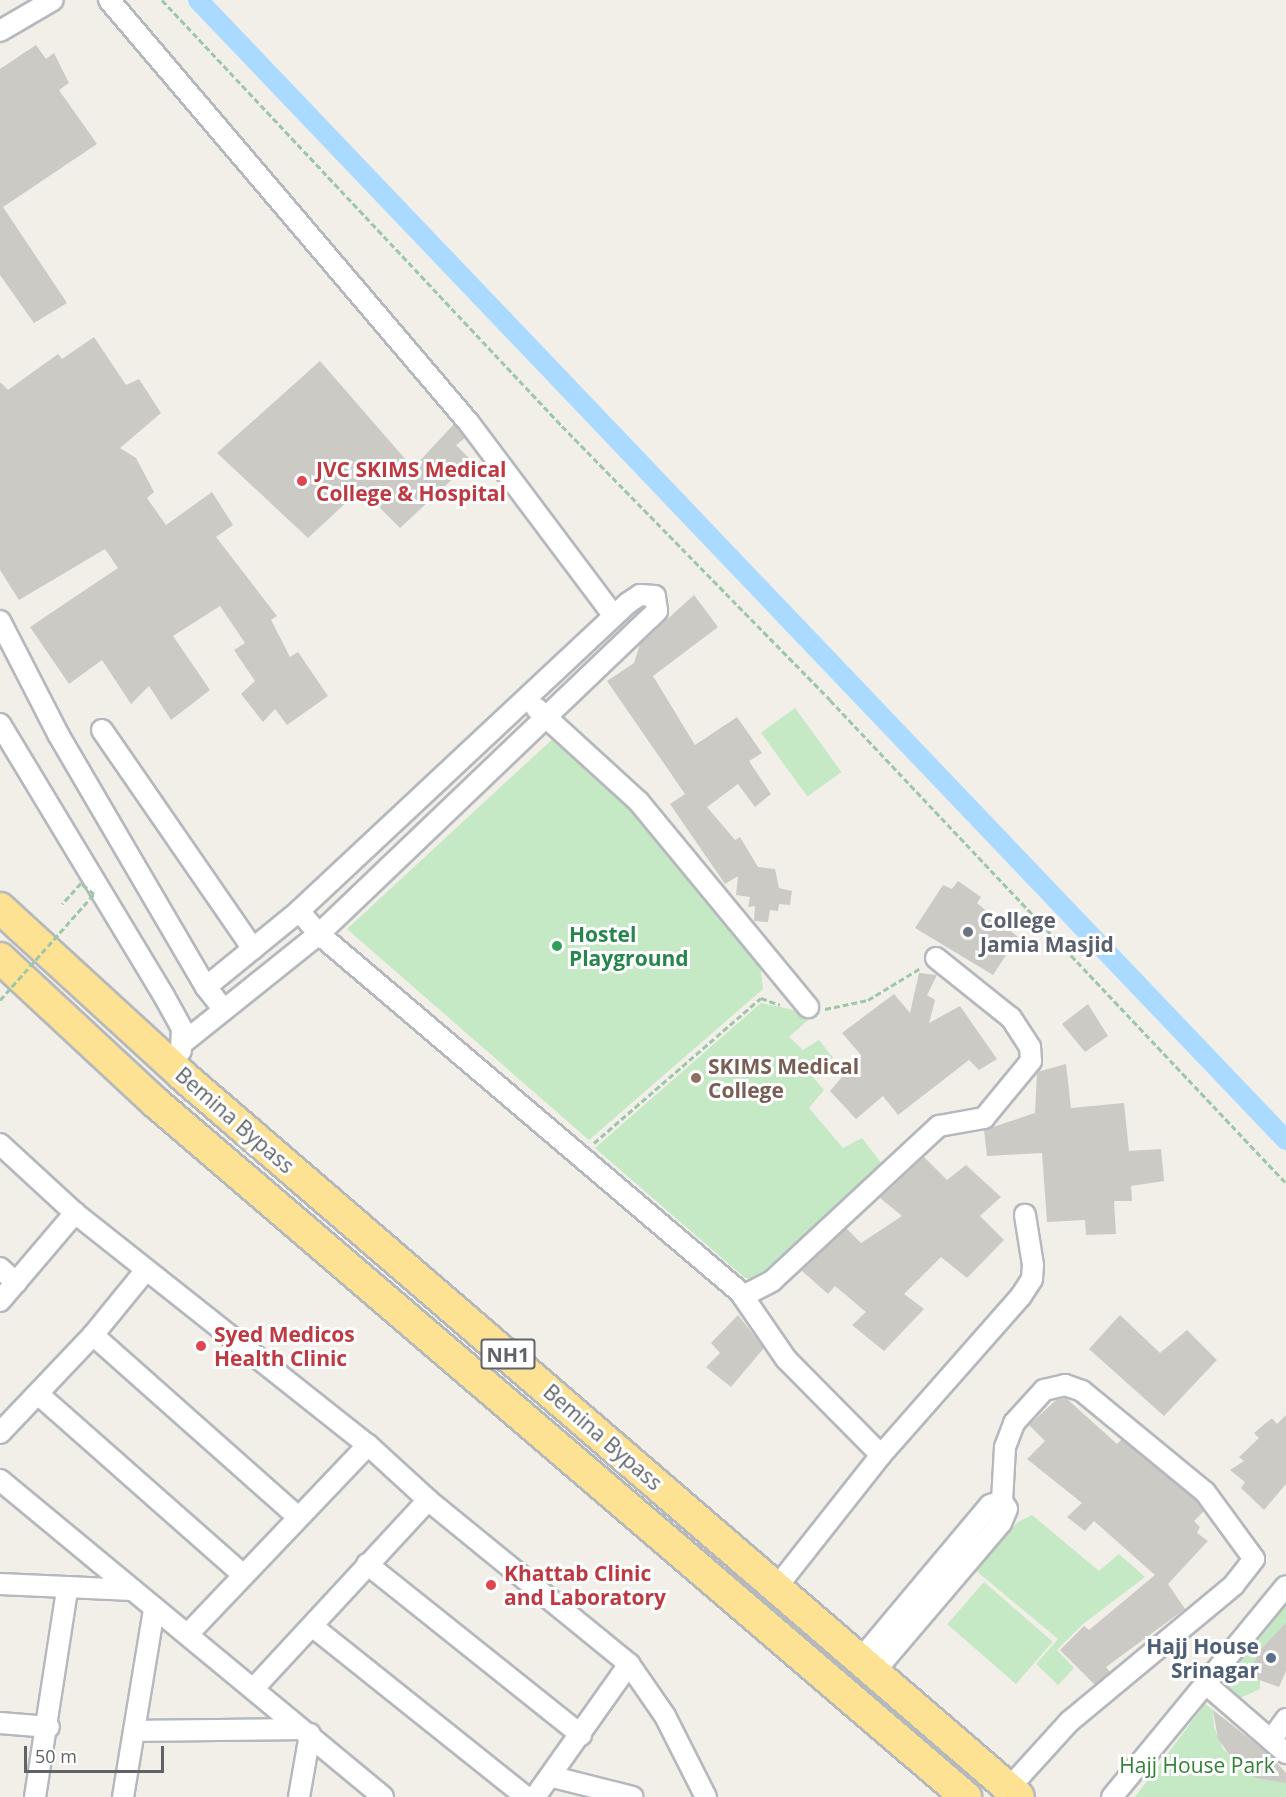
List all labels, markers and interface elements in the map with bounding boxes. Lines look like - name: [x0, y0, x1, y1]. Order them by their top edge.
- place label: JVC SKIMS Medical College & Hospital: [316, 456, 507, 506]
- marker: JVC SKIMS Medical College & Hospital: [293, 472, 311, 490]
- place label: College Jamia Masjid: [980, 907, 1114, 957]
- place label: Hostel Playground: [569, 921, 689, 971]
- marker: College Jamia Masjid: [961, 925, 975, 939]
- marker: Hostel Playground: [550, 939, 564, 953]
- place label: SKIMS Medical College: [708, 1053, 859, 1103]
- street label: Bemina Bypass: [171, 1062, 299, 1178]
- marker: SKIMS Medical College: [689, 1071, 703, 1085]
- place label: Syed Medicos Health Clinic: [214, 1321, 355, 1371]
- marker: Syed Medicos Health Clinic: [192, 1337, 210, 1355]
- road number: NH1: [480, 1337, 536, 1371]
- street label: Bemina Bypass: [539, 1379, 667, 1495]
- place label: Khattab Clinic and Laboratory: [504, 1560, 666, 1610]
- marker: Khattab Clinic and Laboratory: [482, 1576, 500, 1594]
- place label: Hajj House Srinagar: [1146, 1633, 1259, 1683]
- marker: Hajj House Srinagar: [1264, 1651, 1278, 1665]
- scale bar: [27, 1734, 166, 1772]
- text: 50 m: [35, 1744, 77, 1768]
- park label: Hajj House Park: [1119, 1752, 1275, 1778]

